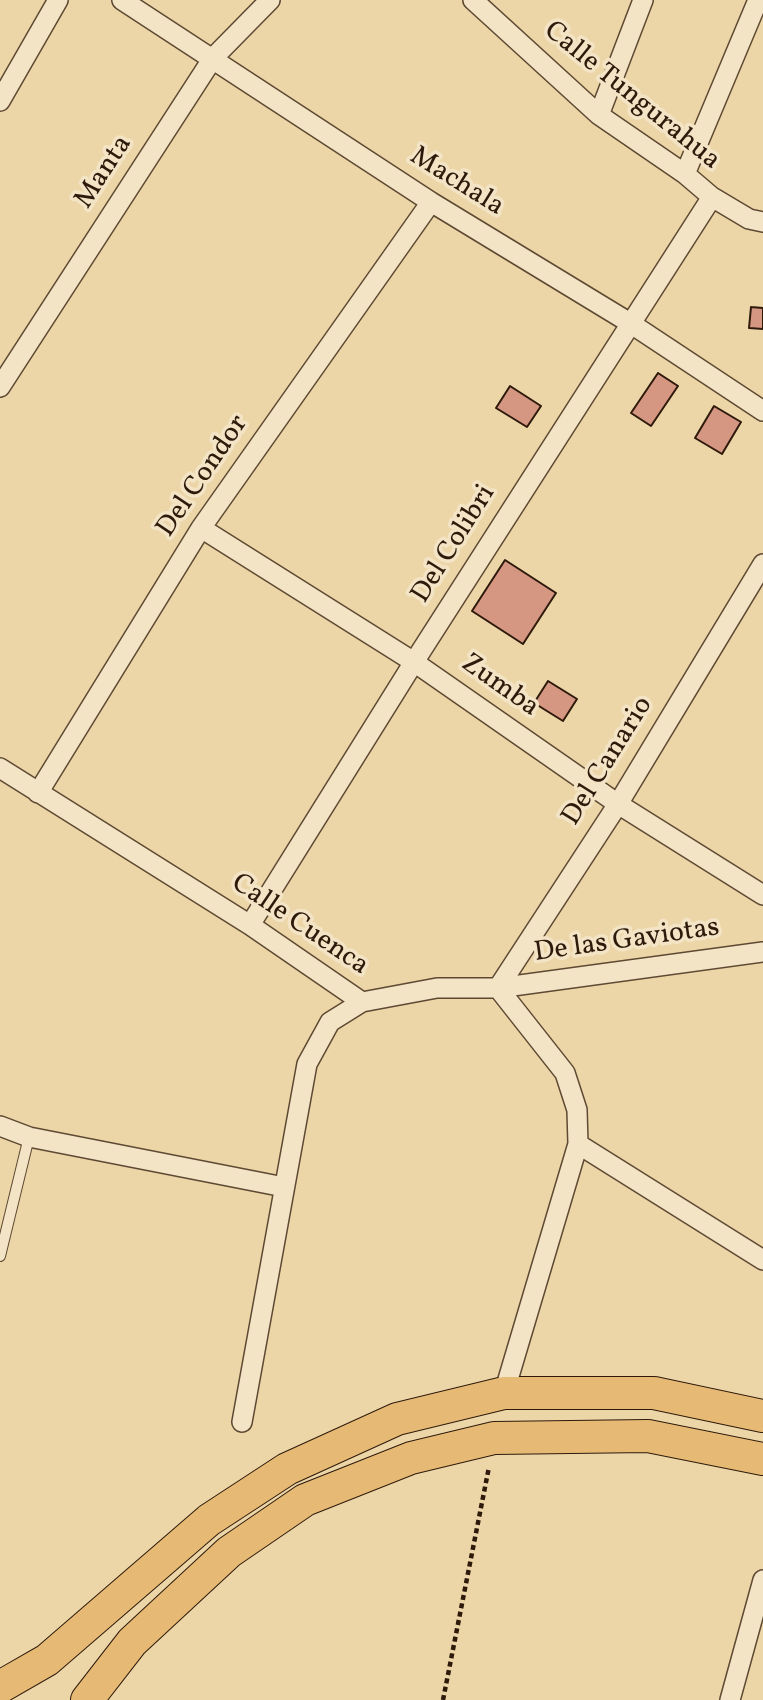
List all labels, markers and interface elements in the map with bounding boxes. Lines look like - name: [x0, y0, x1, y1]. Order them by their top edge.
- street label: Calle Tungurahua: [536, 15, 726, 179]
- street label: Manta: [69, 130, 141, 216]
- street label: Machala: [403, 141, 509, 225]
- street label: Del Condor: [151, 410, 257, 544]
- street label: Del Colibri: [406, 480, 504, 610]
- street label: Zumba: [454, 648, 544, 726]
- street label: Del Canario: [556, 691, 662, 833]
- street label: Calle Cuenca: [224, 868, 374, 984]
- street label: De las Gaviotas: [532, 912, 722, 972]

